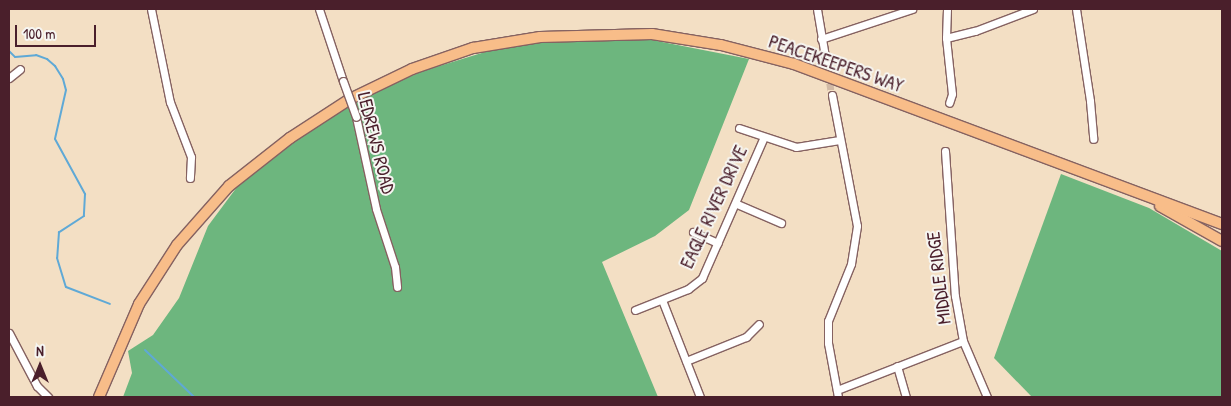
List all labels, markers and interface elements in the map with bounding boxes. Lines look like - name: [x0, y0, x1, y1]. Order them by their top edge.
- scale bar: [18, 15, 99, 47]
- text: 100 m: [23, 23, 56, 44]
- street label: PEACEKEEPERS WAY: [766, 30, 906, 98]
- street label: LEDREWS ROAD: [352, 90, 400, 196]
- street label: EAGLE RIVER DRIVE: [676, 142, 752, 272]
- street label: MIDDLE RIDGE: [922, 230, 956, 326]
- north arrow: [15, 341, 65, 391]
- text: N: [36, 341, 44, 360]

